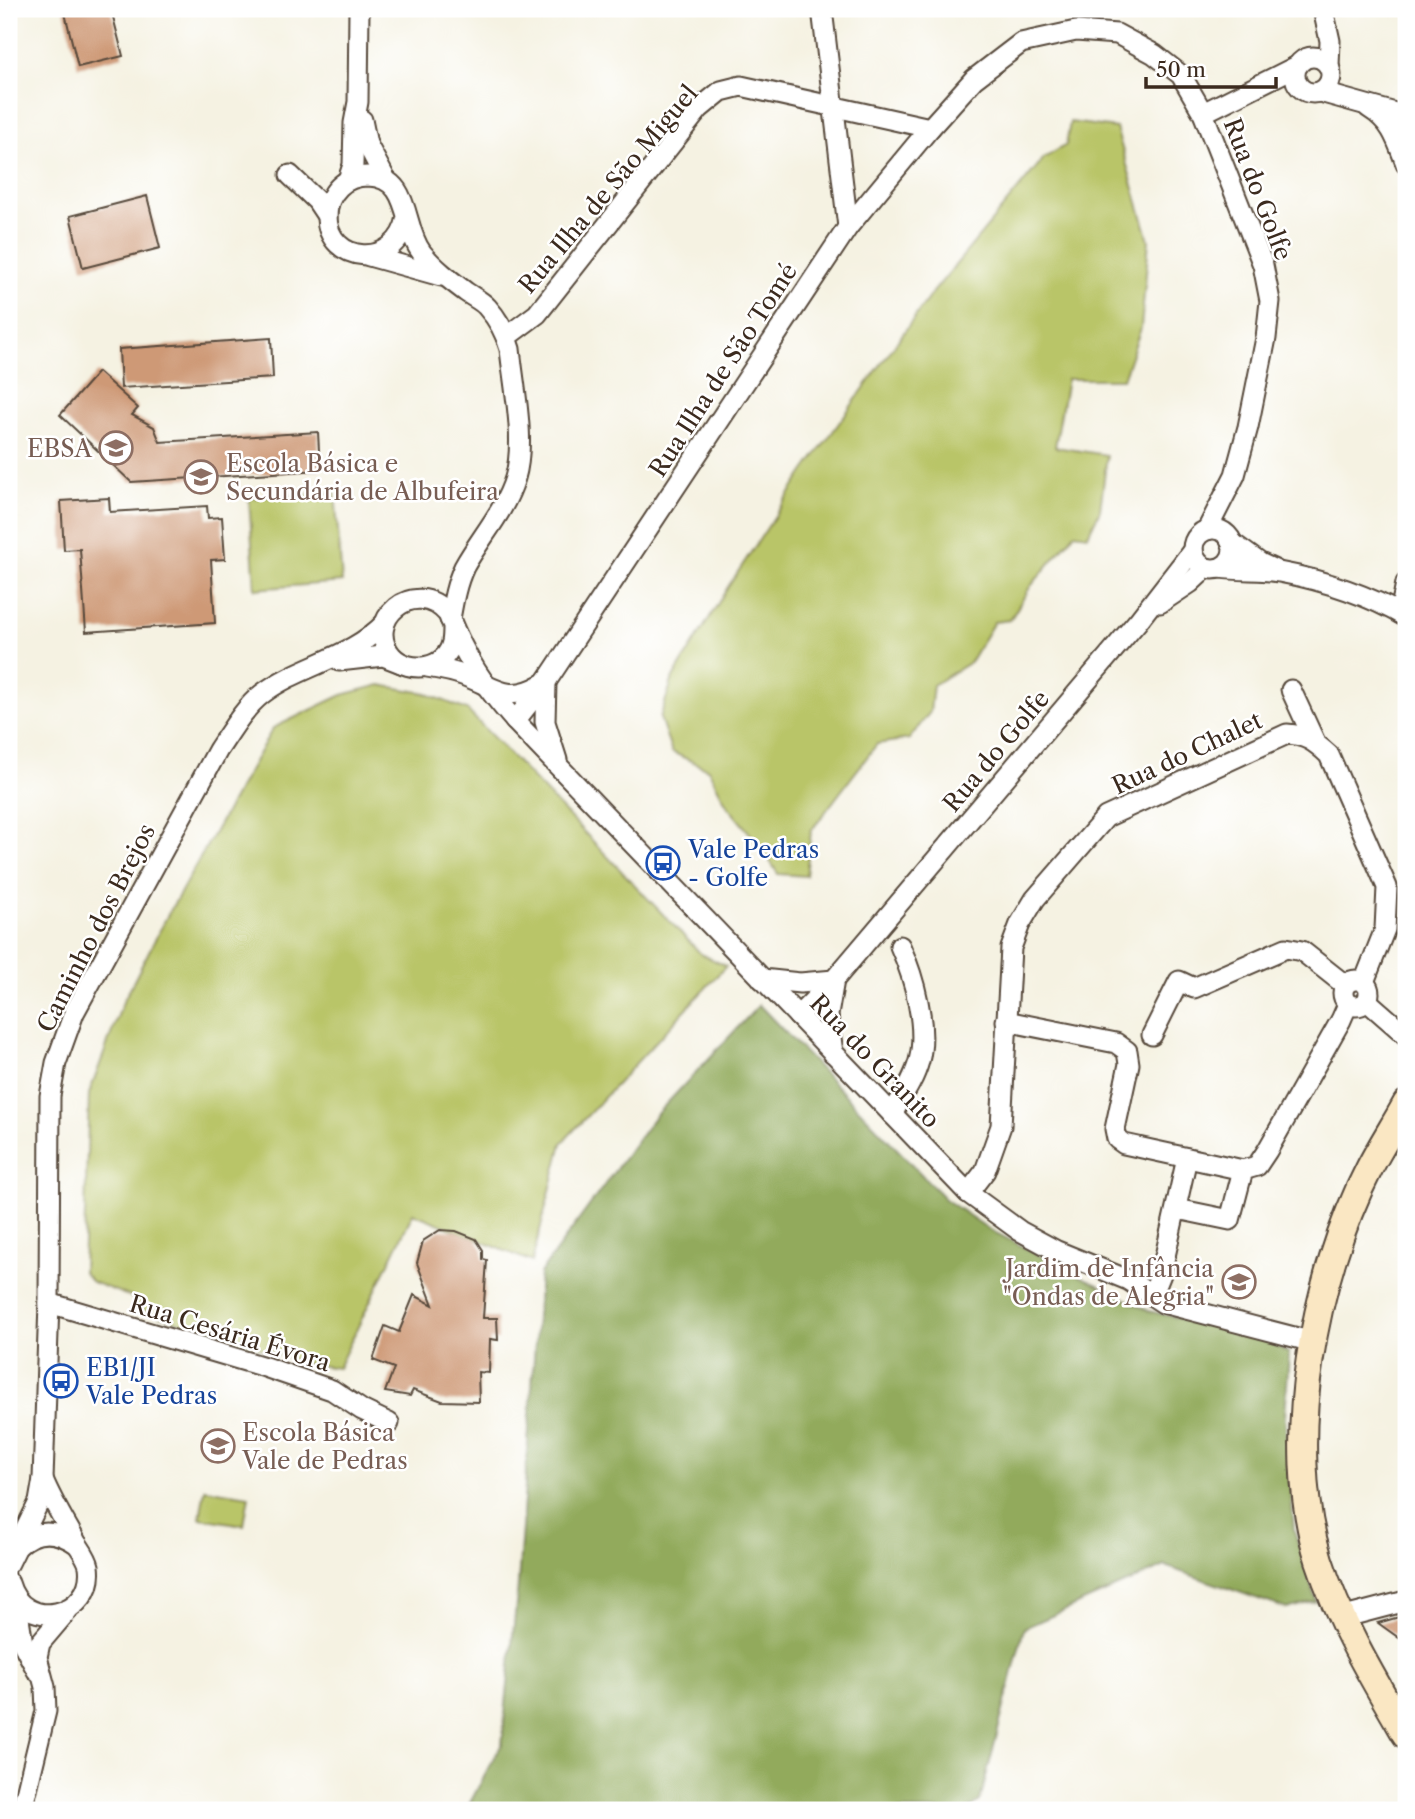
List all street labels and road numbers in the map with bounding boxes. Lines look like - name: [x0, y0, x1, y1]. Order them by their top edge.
- street label: Rua Ilha de São Miguel: [512, 79, 704, 299]
- street label: Rua do Golfe: [1218, 114, 1298, 264]
- street label: Rua Ilha de São Tomé: [643, 258, 803, 482]
- street label: Rua do Golfe: [937, 684, 1055, 818]
- street label: Rua do Chalet: [1107, 705, 1267, 800]
- street label: Caminho dos Brejos: [31, 819, 161, 1037]
- street label: Rua do Granito: [804, 988, 946, 1134]
- street label: Rua Cesária Évora: [126, 1289, 334, 1377]

